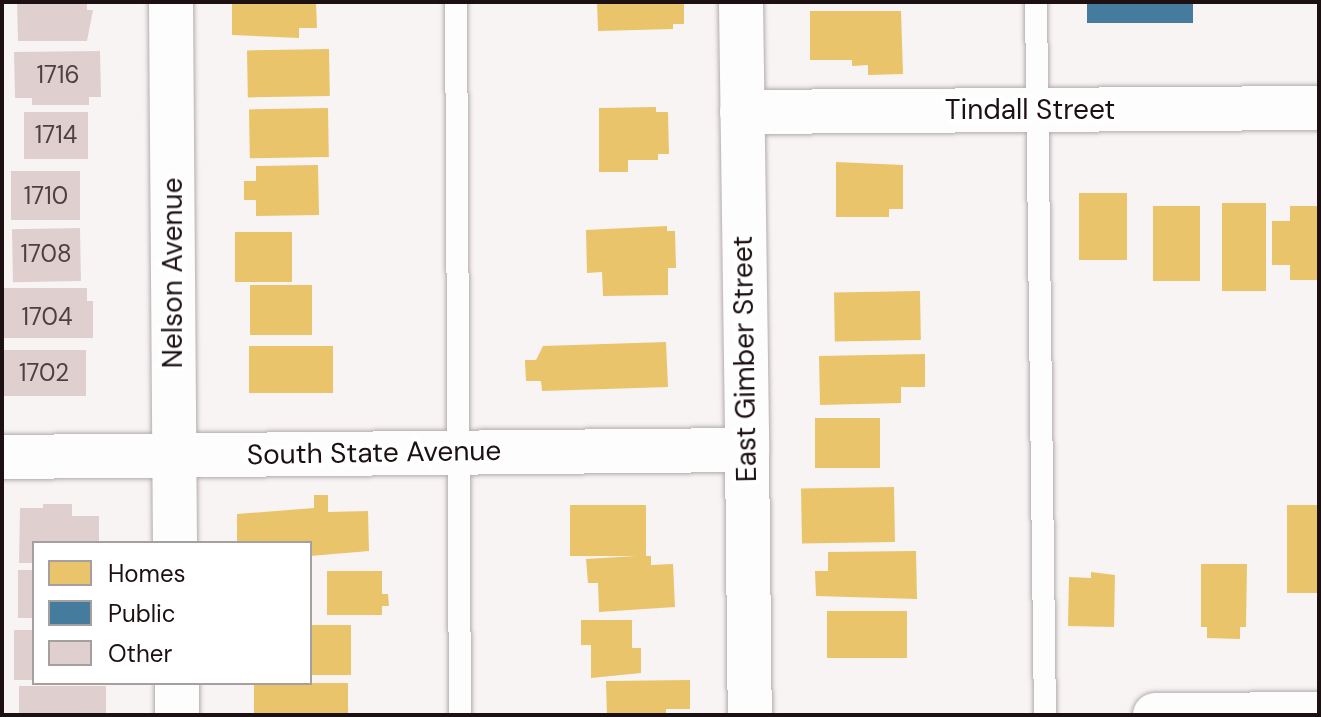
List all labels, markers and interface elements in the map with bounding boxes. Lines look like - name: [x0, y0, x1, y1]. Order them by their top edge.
- house number: 1716: [37, 61, 79, 89]
- street label: Tindall Street: [945, 93, 1115, 127]
- house number: 1714: [35, 121, 77, 149]
- street label: Nelson Avenue: [156, 178, 190, 368]
- house number: 1710: [24, 182, 68, 210]
- street label: East Gimber Street: [726, 236, 764, 482]
- house number: 1708: [21, 240, 71, 268]
- house number: 1704: [22, 303, 72, 331]
- house number: 1702: [19, 359, 69, 387]
- street label: South State Avenue: [246, 434, 502, 472]
- legend: [32, 541, 312, 685]
- text: Homes: [108, 558, 186, 589]
- text: Public: [108, 598, 176, 629]
- text: Other: [108, 638, 172, 669]

